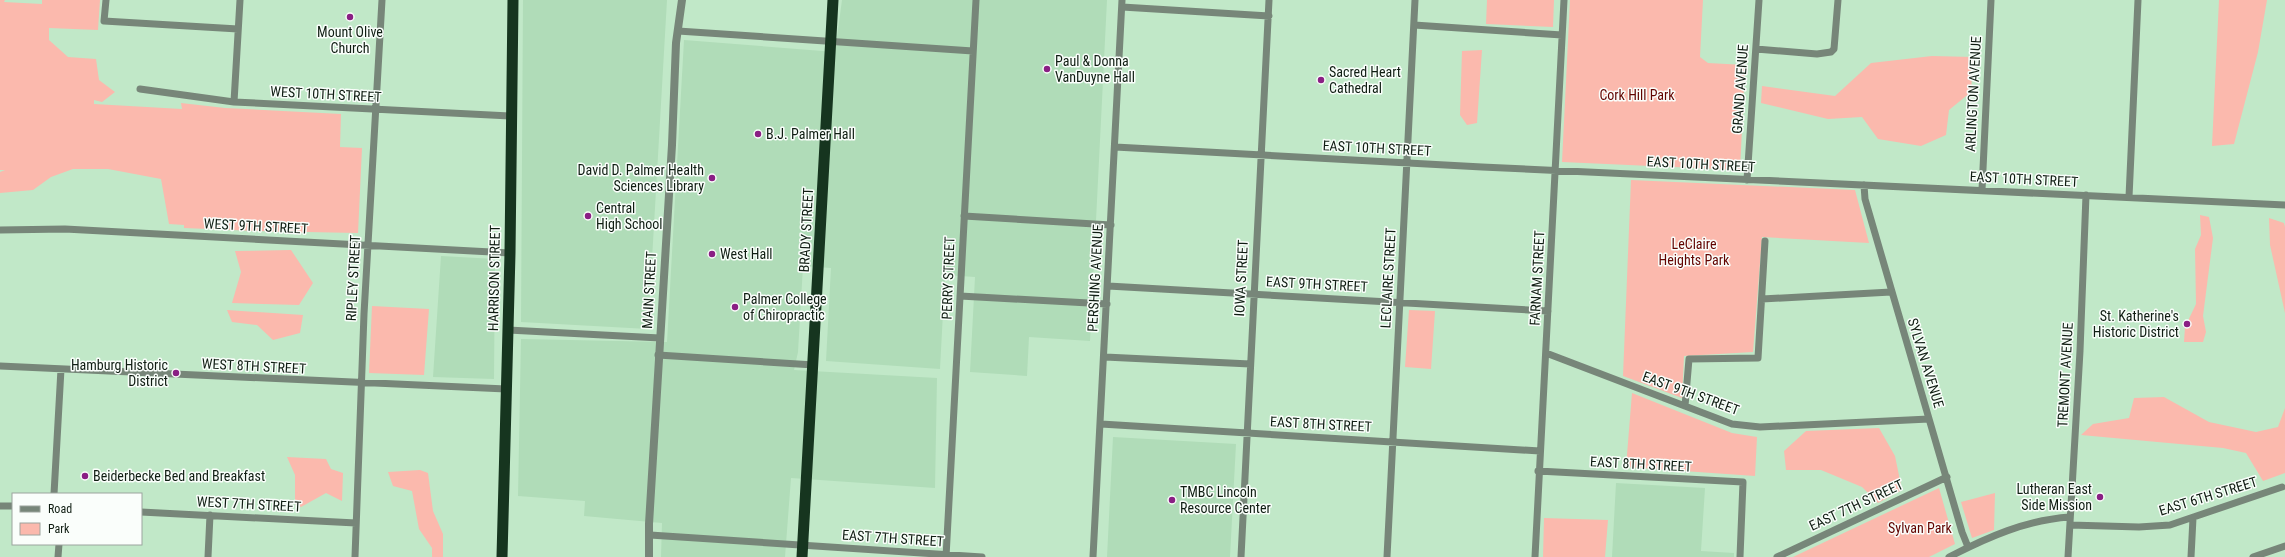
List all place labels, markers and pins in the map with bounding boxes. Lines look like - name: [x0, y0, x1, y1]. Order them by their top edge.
- marker: Mount Olive Church: [345, 12, 355, 22]
- place label: Mount Olive Church: [317, 24, 383, 56]
- place label: Paul & Donna VanDuyne Hall: [1055, 53, 1135, 85]
- marker: Paul & Donna VanDuyne Hall: [1042, 64, 1052, 74]
- place label: Sacred Heart Cathedral: [1329, 64, 1401, 96]
- marker: Sacred Heart Cathedral: [1316, 75, 1326, 85]
- place label: B.J. Palmer Hall: [766, 126, 855, 142]
- marker: B.J. Palmer Hall: [753, 129, 763, 139]
- place label: David D. Palmer Health Sciences Library: [578, 162, 704, 194]
- marker: David D. Palmer Health Sciences Library: [707, 173, 717, 183]
- place label: Central High School: [596, 200, 663, 232]
- marker: Central High School: [583, 211, 593, 221]
- place label: West Hall: [720, 246, 773, 262]
- marker: West Hall: [707, 249, 717, 259]
- place label: Palmer College of Chiropractic: [743, 291, 827, 323]
- marker: Palmer College of Chiropractic: [730, 302, 740, 312]
- place label: St. Katherine's Historic District: [2093, 308, 2179, 340]
- marker: St. Katherine's Historic District: [2182, 319, 2192, 329]
- place label: Hamburg Historic District: [71, 357, 168, 389]
- marker: Hamburg Historic District: [171, 368, 181, 378]
- place label: Beiderbecke Bed and Breakfast: [93, 468, 265, 484]
- marker: Beiderbecke Bed and Breakfast: [80, 471, 90, 481]
- place label: Lutheran East Side Mission: [2017, 481, 2092, 513]
- place label: TMBC Lincoln Resource Center: [1180, 484, 1271, 516]
- marker: Lutheran East Side Mission: [2095, 492, 2105, 502]
- marker: TMBC Lincoln Resource Center: [1167, 495, 1177, 505]

